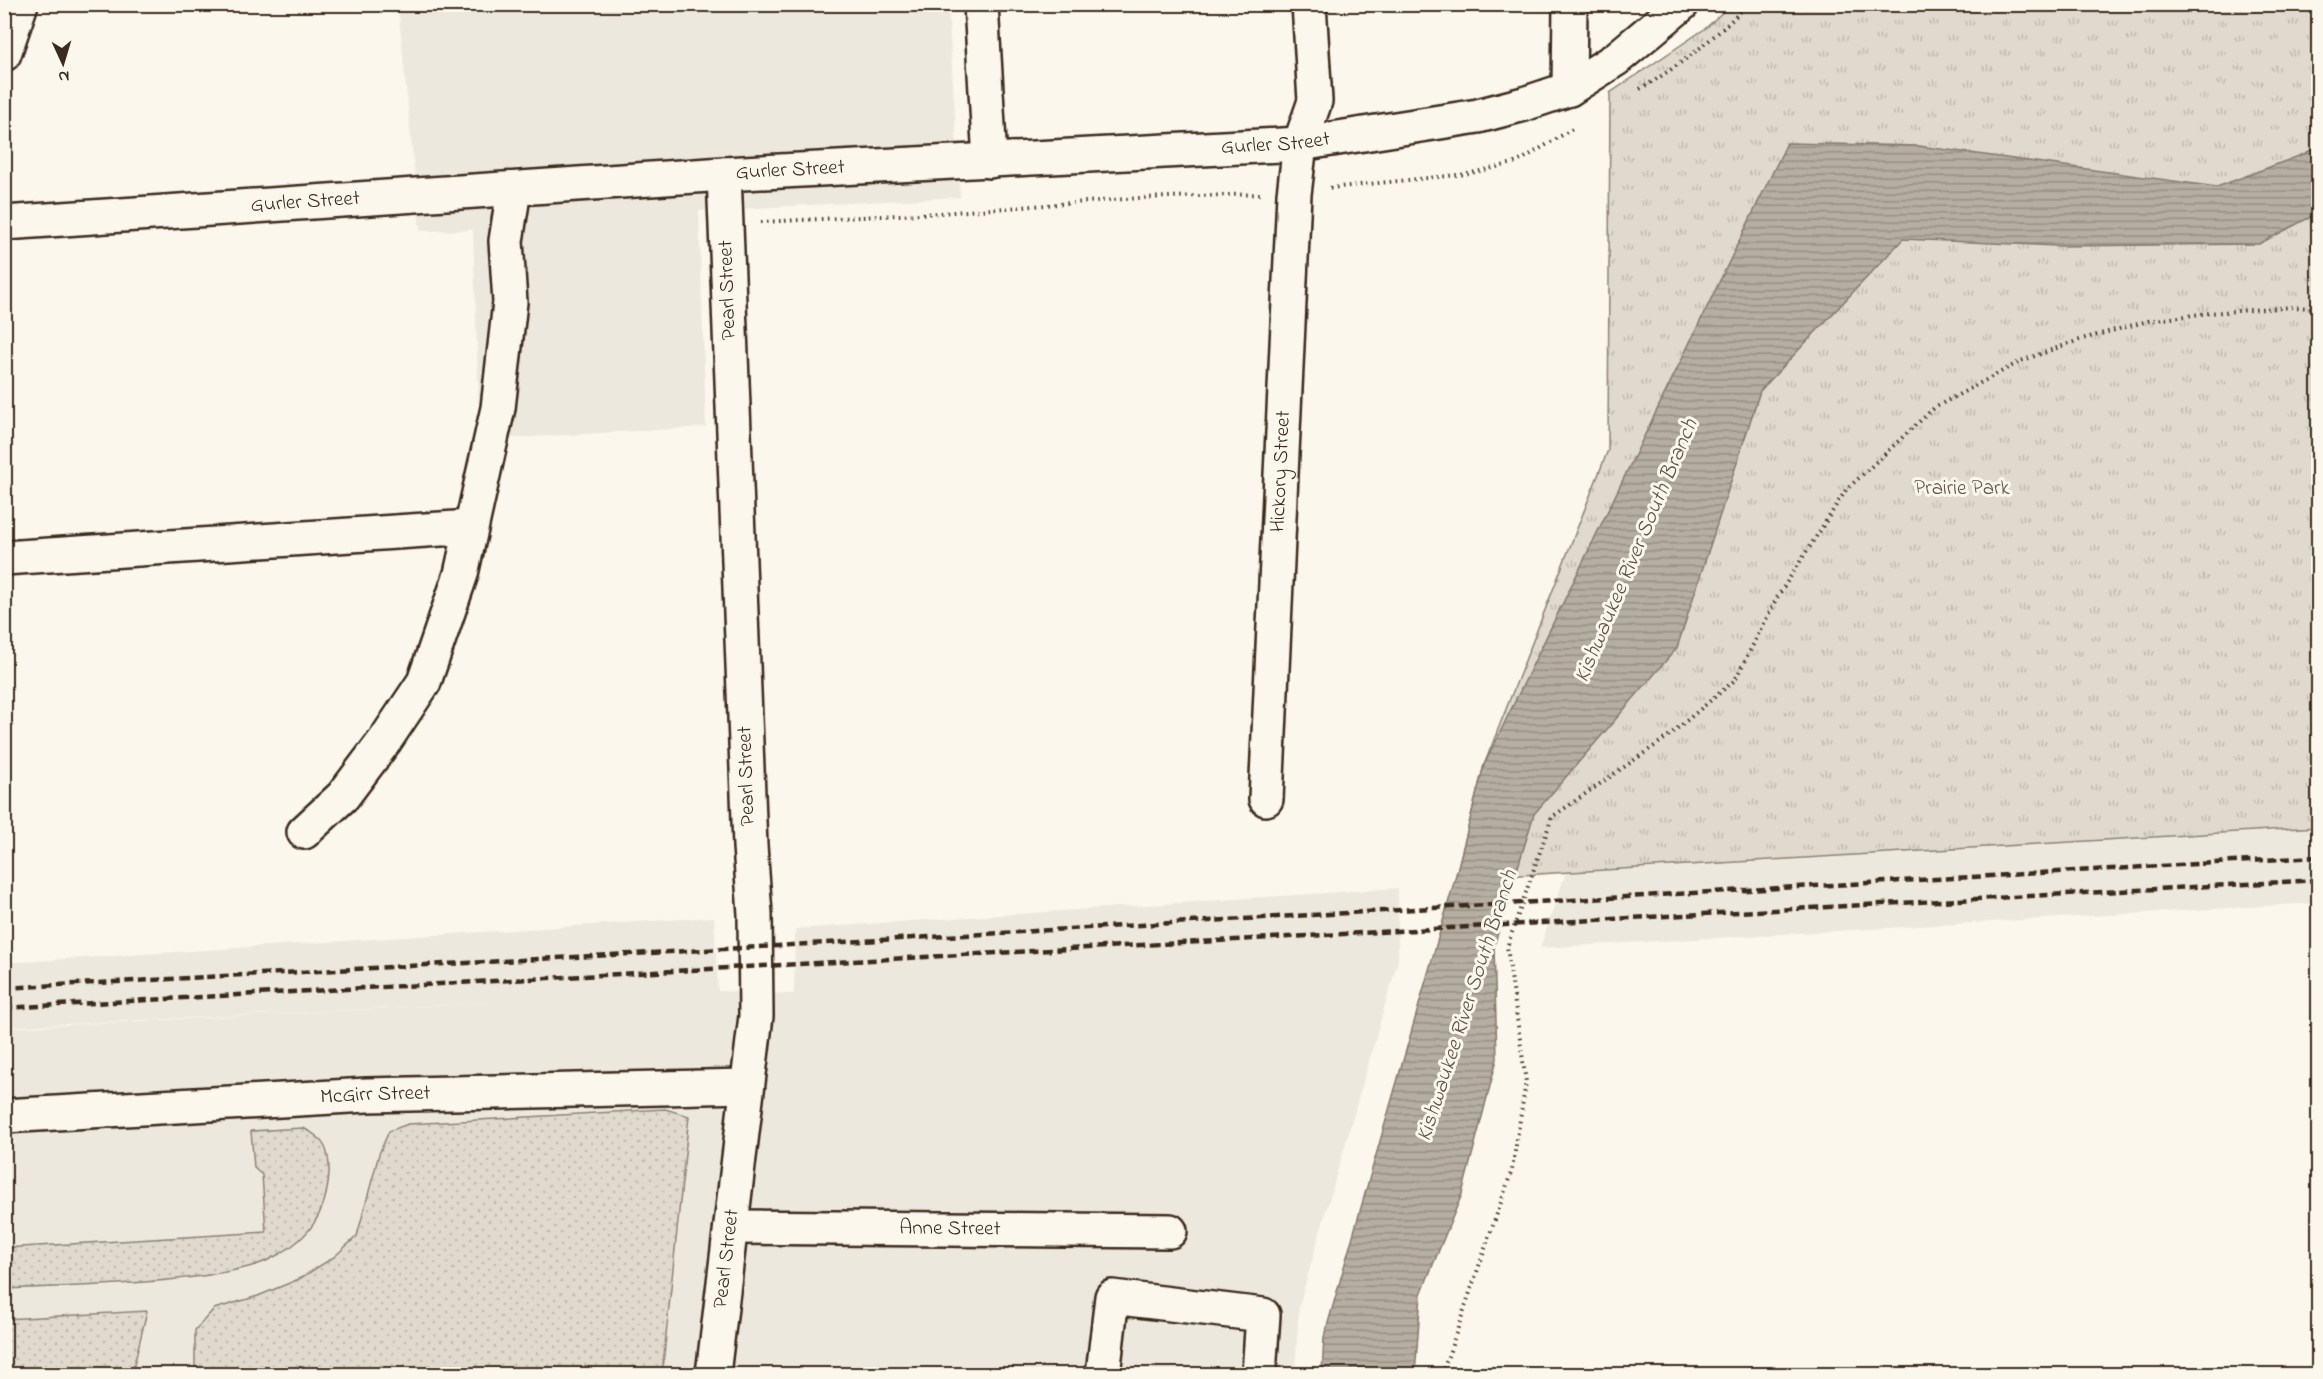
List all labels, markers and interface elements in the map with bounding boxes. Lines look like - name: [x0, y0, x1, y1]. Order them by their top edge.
- north arrow: [33, 33, 93, 93]
- text: N: [57, 64, 70, 88]
- street label: Gurler Street: [1220, 124, 1332, 163]
- street label: Gurler Street: [735, 153, 846, 188]
- street label: Gurler Street: [250, 184, 361, 221]
- street label: Pearl Street: [711, 240, 745, 340]
- street label: Hickory Street: [1263, 410, 1299, 533]
- water label: Kishwaukee River South Branch: [1567, 414, 1707, 688]
- park label: Prairie Park: [1914, 474, 2011, 504]
- street label: Pearl Street: [730, 726, 764, 826]
- water label: Kishwaukee River South Branch: [1409, 866, 1527, 1146]
- street label: McGirr Street: [319, 1078, 431, 1113]
- street label: Pearl Street: [706, 1207, 748, 1310]
- street label: Anne Street: [899, 1214, 1001, 1244]

